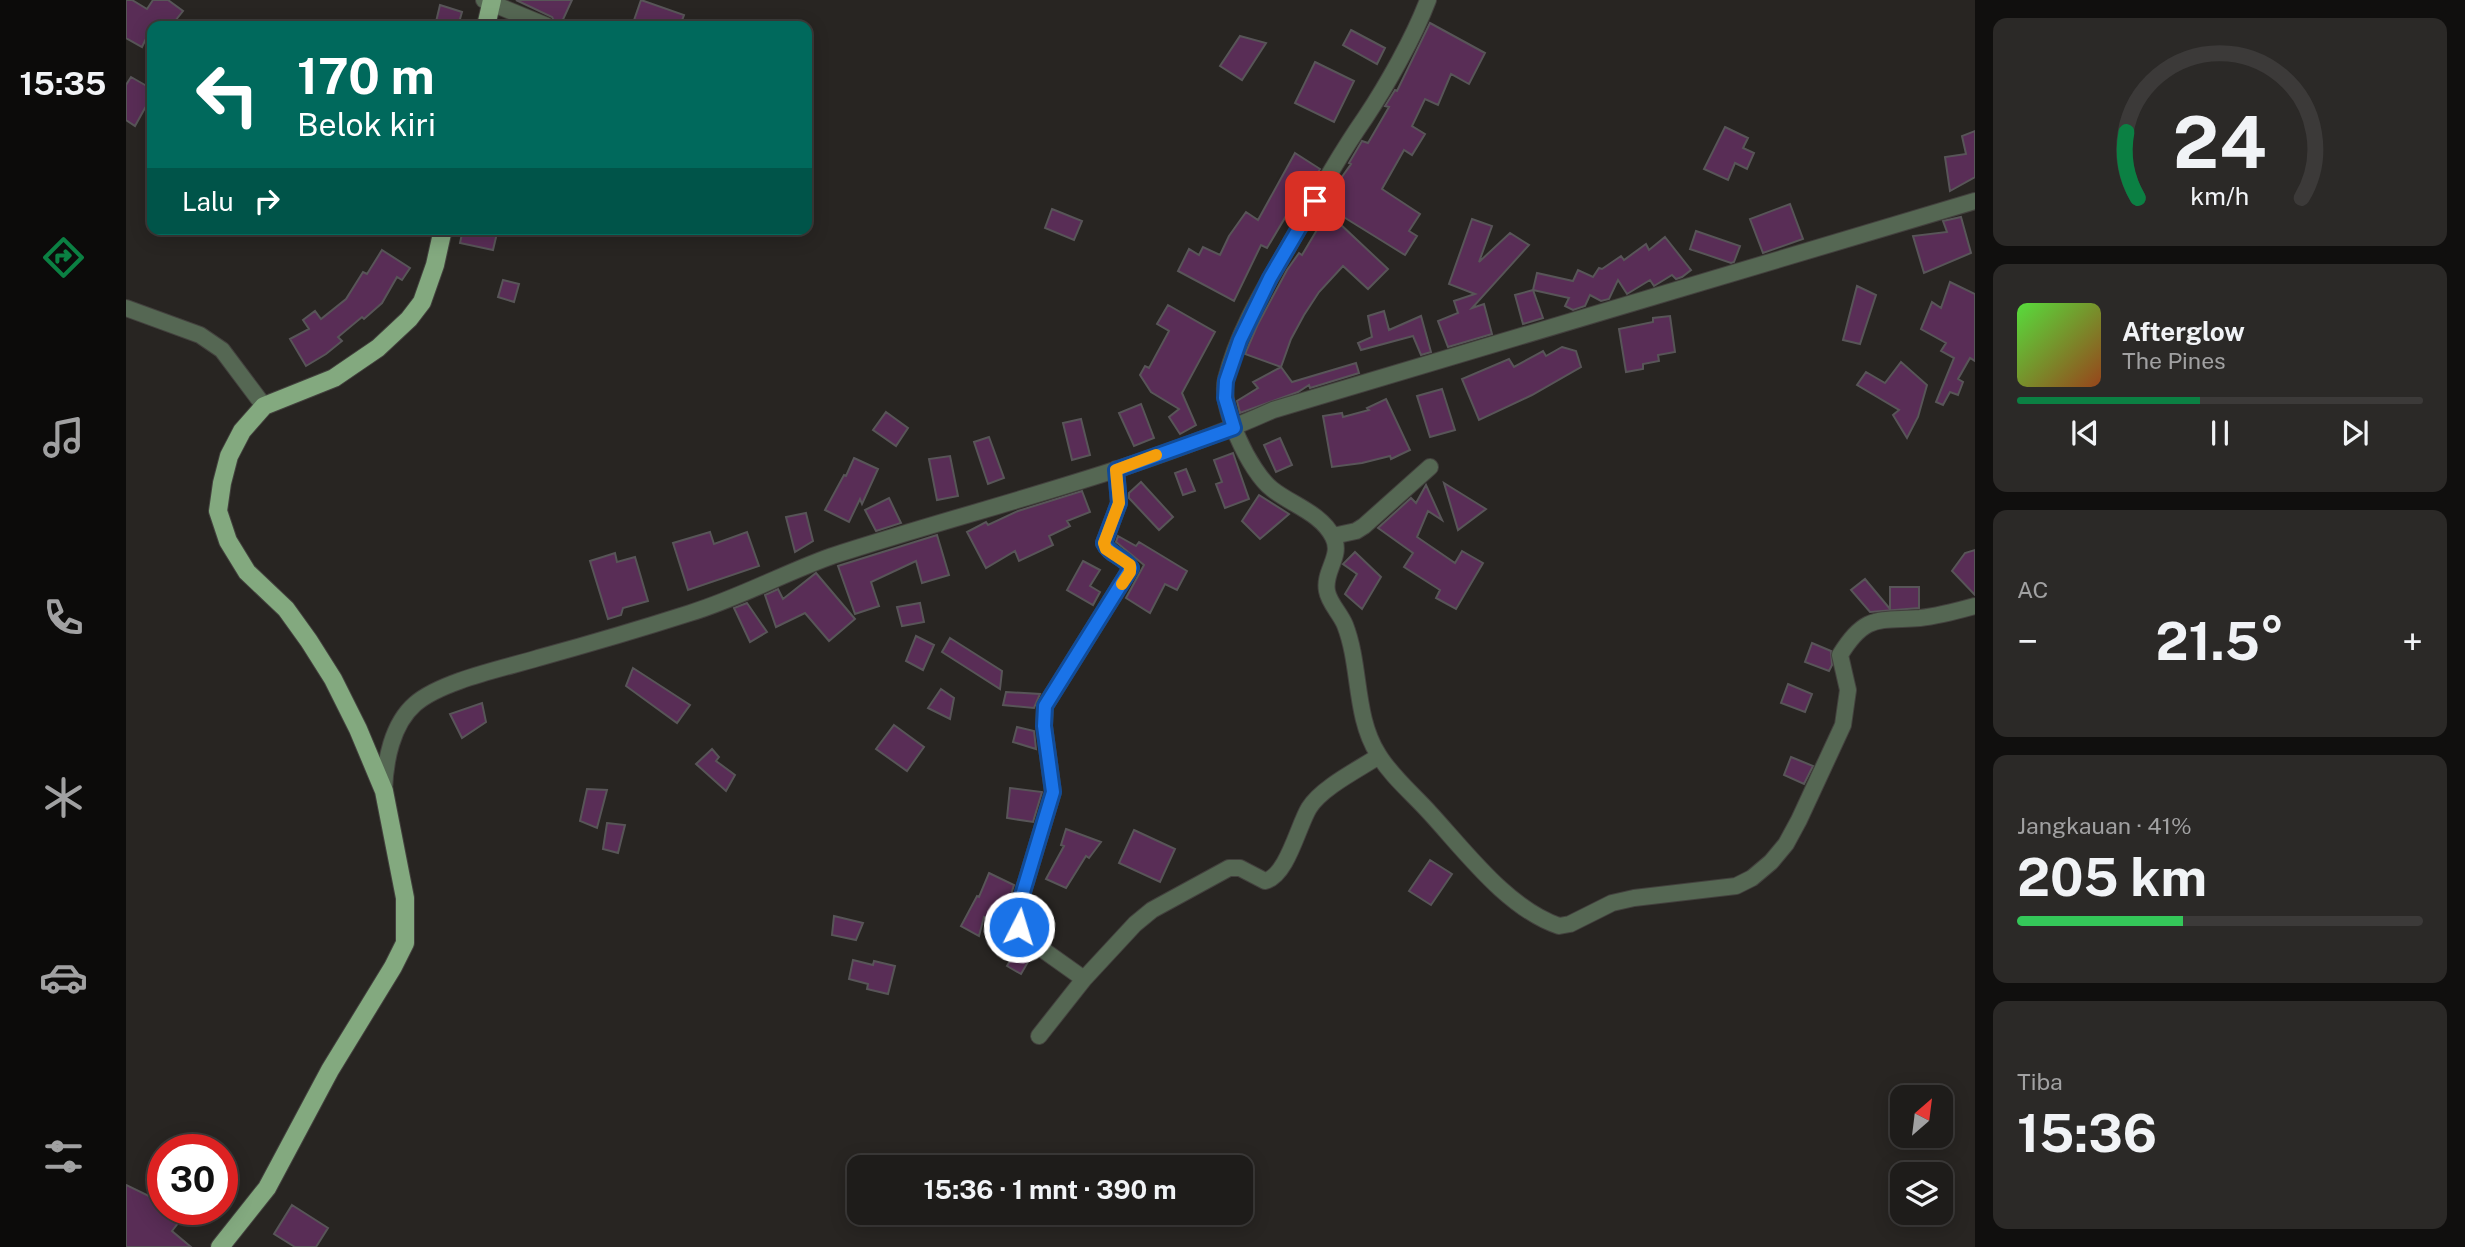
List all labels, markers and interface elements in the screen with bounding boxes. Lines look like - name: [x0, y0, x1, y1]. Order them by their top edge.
- text: 170 m: [297, 47, 435, 105]
- icon: left: [182, 49, 273, 140]
- text: 15:35: [20, 65, 106, 102]
- text: 24: [2173, 99, 2267, 184]
- text: Belok kiri: [297, 106, 436, 143]
- pin: [1285, 171, 1345, 231]
- text: km/h: [2191, 181, 2249, 211]
- icon: right: [248, 182, 286, 220]
- icon: arrive: [1296, 182, 1334, 220]
- text: Lalu: [182, 186, 234, 217]
- icon: directions: [39, 233, 88, 282]
- text: Afterglow: [2122, 316, 2245, 347]
- text: The Pines: [2122, 347, 2226, 374]
- icon: music: [39, 413, 88, 462]
- icon: previous: [2066, 414, 2104, 452]
- icon: pause: [2201, 414, 2239, 452]
- icon: next: [2336, 414, 2374, 452]
- text: AC: [2017, 576, 2048, 603]
- icon: phone: [39, 593, 88, 642]
- text: 21.5°: [2155, 611, 2285, 672]
- text: −: [2017, 619, 2038, 664]
- text: +: [2402, 619, 2423, 664]
- icon: climate: [39, 773, 88, 822]
- text: Jangkauan · 41%: [2017, 812, 2192, 839]
- text: 205 km: [2017, 847, 2207, 908]
- position arrow: [982, 890, 1056, 964]
- icon: car: [39, 953, 88, 1002]
- text: Tiba: [2017, 1068, 2063, 1095]
- north arrow: [1890, 1085, 1953, 1148]
- map controls: [1890, 1085, 1953, 1225]
- text: 15:36: [2017, 1103, 2157, 1164]
- icon: filters: [39, 1132, 88, 1181]
- speed limit sign: 30: [147, 1134, 238, 1225]
- button: layers: [1890, 1162, 1953, 1225]
- text: 15:36 · 1 mnt · 390 m: [923, 1174, 1177, 1205]

